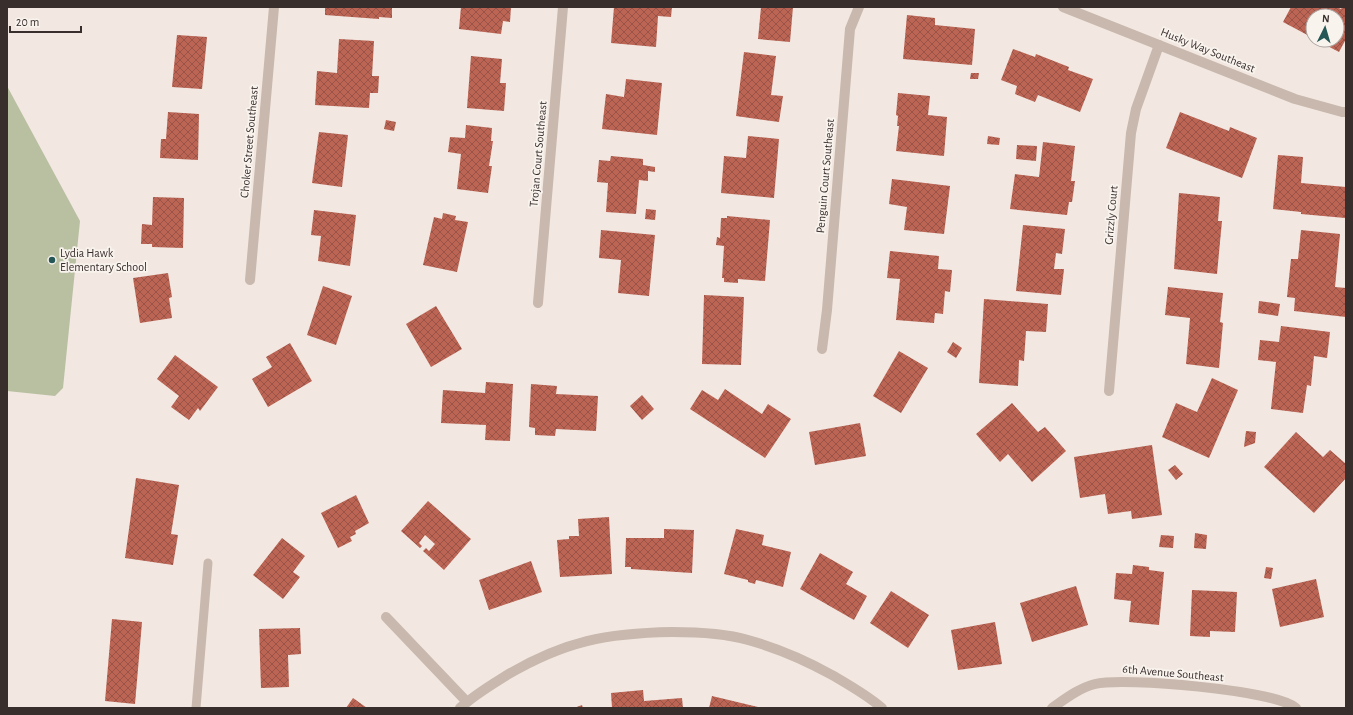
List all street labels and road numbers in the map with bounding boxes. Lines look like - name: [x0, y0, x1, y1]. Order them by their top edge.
- street label: Husky Way Southeast: [1159, 26, 1257, 75]
- street label: Choker Street Southeast: [238, 85, 260, 198]
- street label: Trojan Court Southeast: [527, 100, 550, 207]
- street label: Penguin Court Southeast: [814, 118, 836, 234]
- street label: Grizzly Court: [1102, 185, 1121, 245]
- street label: 6th Avenue Southeast: [1122, 663, 1224, 683]

